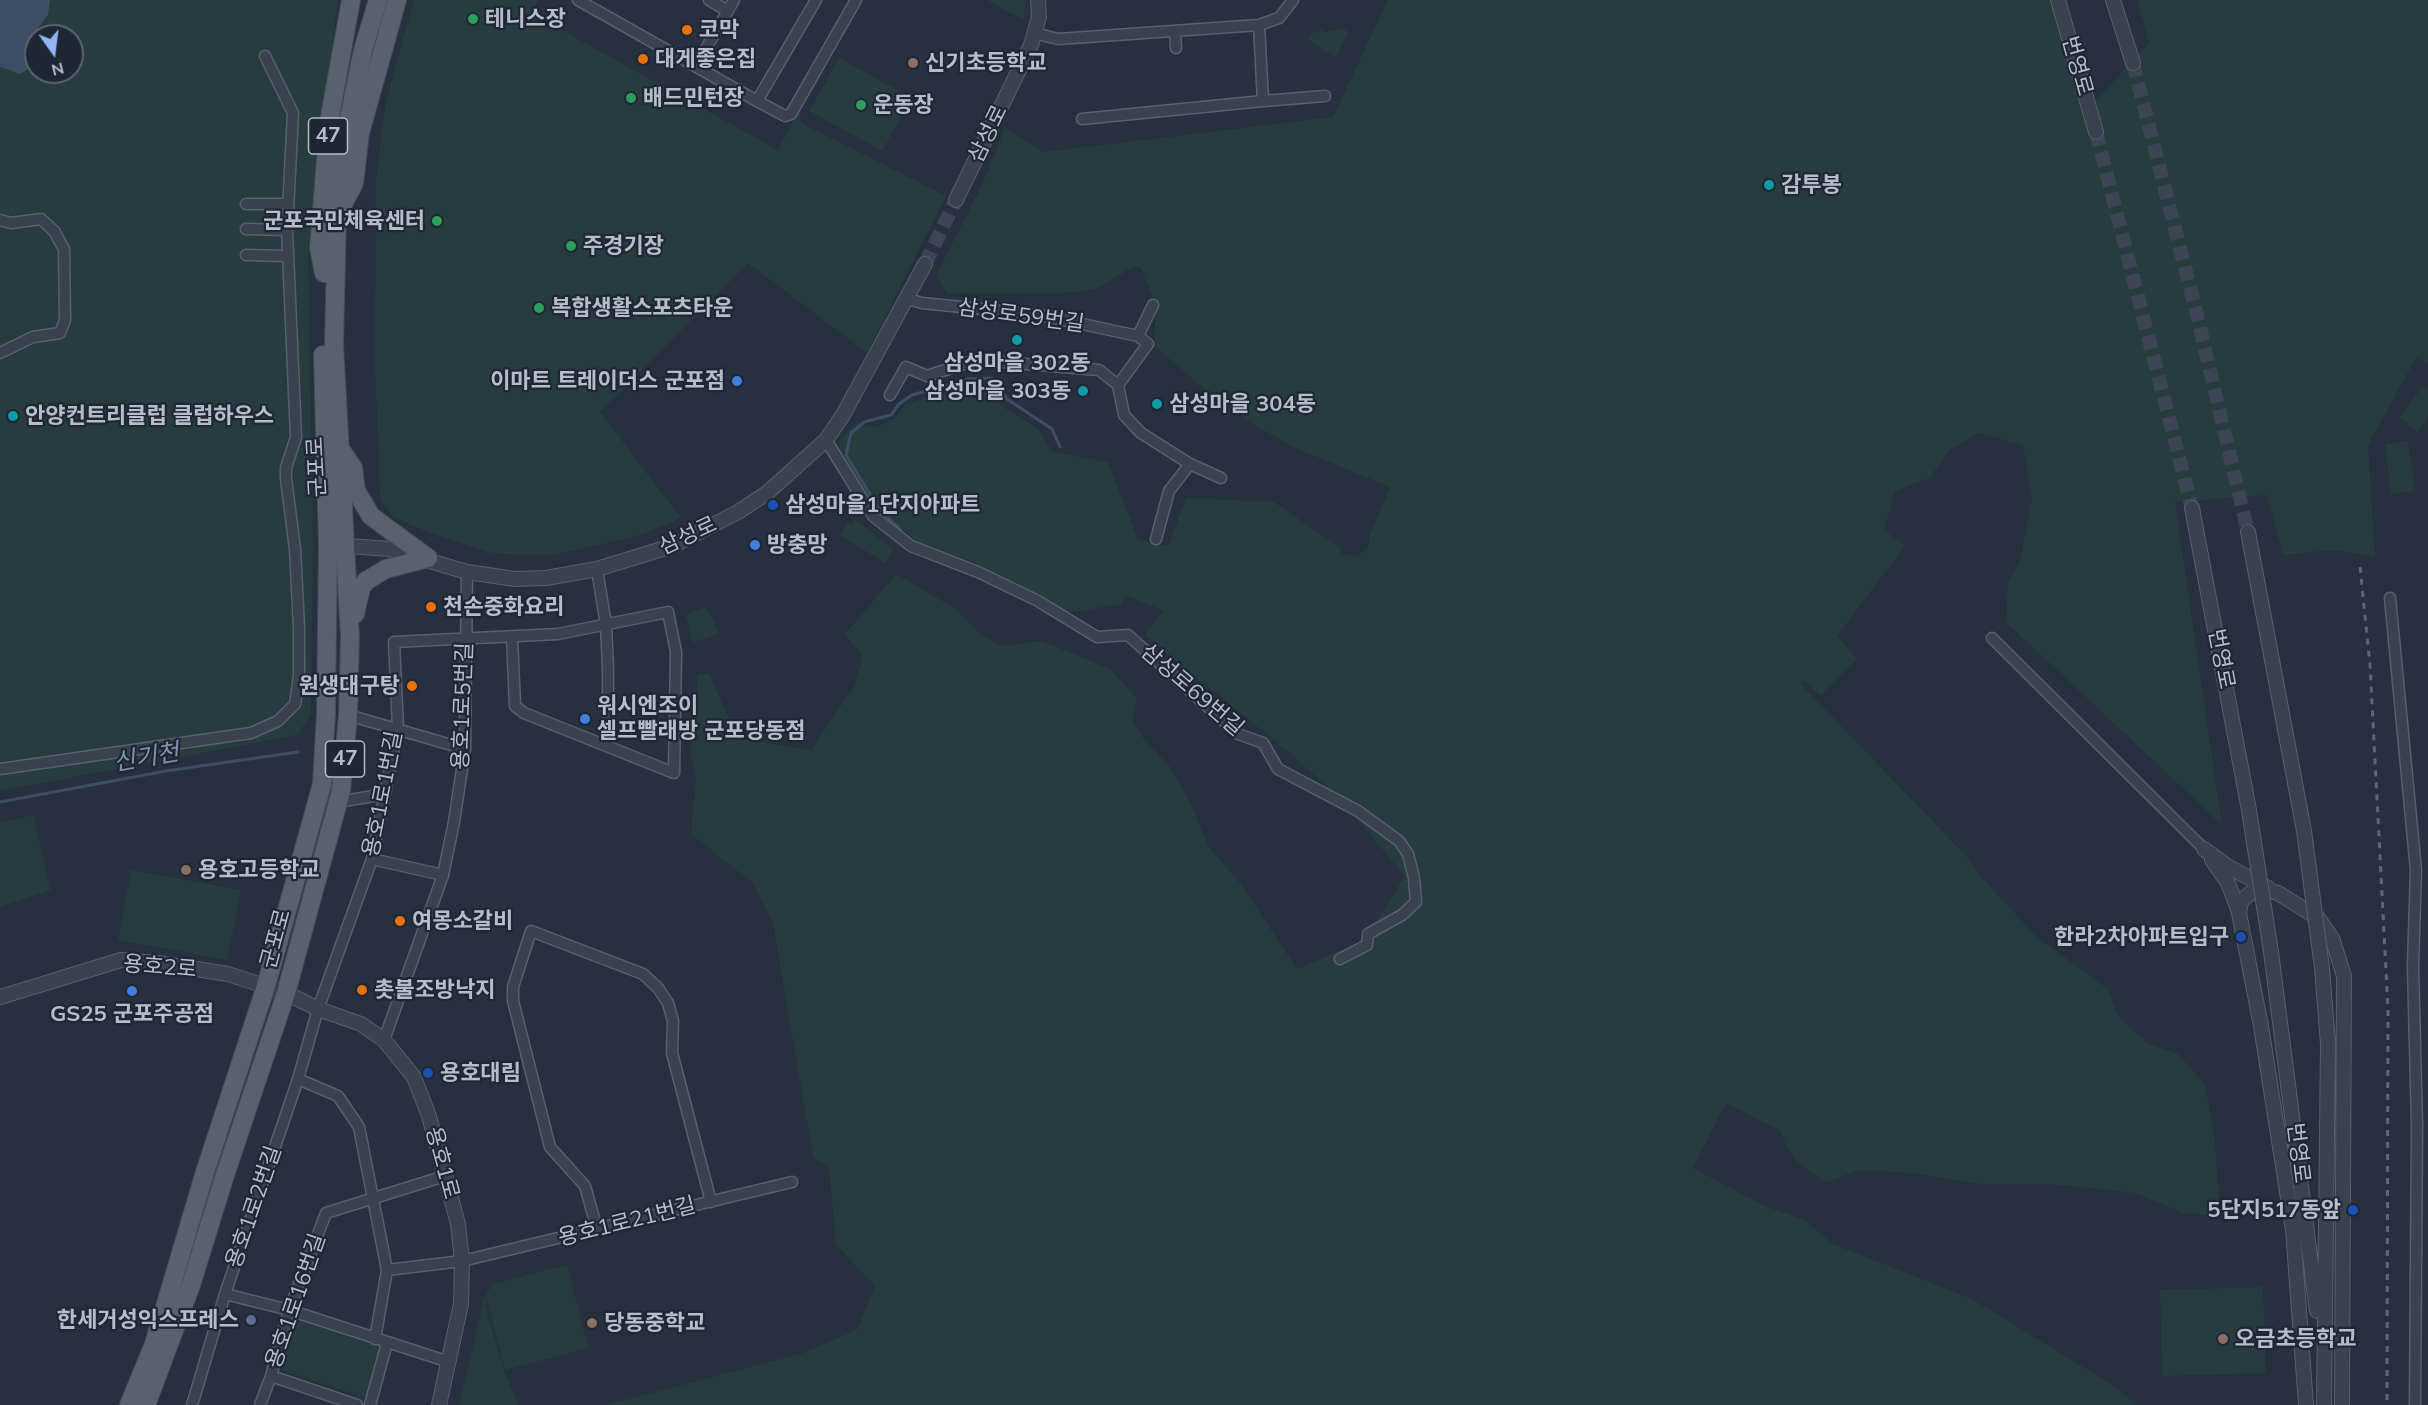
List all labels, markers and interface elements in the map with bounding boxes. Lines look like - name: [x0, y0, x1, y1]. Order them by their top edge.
- place label: 테니스장: [485, 6, 566, 32]
- marker: 테니스장: [466, 12, 480, 26]
- place label: 코막: [699, 17, 739, 43]
- marker: 코막: [680, 23, 694, 37]
- north arrow: [24, 24, 84, 84]
- street label: 번영로: [2056, 33, 2098, 99]
- place label: 대게좋은집: [655, 46, 756, 72]
- place label: 신기초등학교: [925, 50, 1046, 76]
- marker: 대게좋은집: [636, 52, 650, 66]
- marker: 신기초등학교: [906, 56, 920, 70]
- text: N: [50, 58, 66, 81]
- place label: 배드민턴장: [643, 85, 744, 111]
- marker: 배드민턴장: [624, 91, 638, 105]
- place label: 운동장: [873, 92, 934, 118]
- marker: 운동장: [854, 98, 868, 112]
- street label: 삼성로: [963, 101, 1013, 167]
- road number: 47: [308, 118, 348, 154]
- place label: 감투봉: [1781, 172, 1842, 198]
- marker: 감투봉: [1762, 178, 1776, 192]
- place label: 군포국민체육센터: [263, 208, 425, 234]
- marker: 군포국민체육센터: [430, 214, 444, 228]
- place label: 주경기장: [583, 233, 664, 259]
- marker: 주경기장: [564, 239, 578, 253]
- street label: 삼성로59번길: [956, 294, 1086, 338]
- place label: 복합생활스포츠타운: [551, 295, 733, 321]
- marker: 복합생활스포츠타운: [532, 301, 546, 315]
- marker: 삼성마을 302동: [1010, 333, 1024, 347]
- place label: 삼성마을 302동: [944, 350, 1090, 376]
- place label: 이마트 트레이더스 군포점: [490, 368, 725, 394]
- marker: 이마트 트레이더스 군포점: [730, 374, 744, 388]
- place label: 삼성마을 303동: [924, 378, 1071, 404]
- marker: 삼성마을 303동: [1076, 384, 1090, 398]
- place label: 삼성마을 304동: [1169, 391, 1316, 417]
- marker: 삼성마을 304동: [1150, 397, 1164, 411]
- place label: 안양컨트리클럽 클럽하우스: [25, 403, 274, 429]
- marker: 안양컨트리클럽 클럽하우스: [6, 409, 20, 423]
- street label: 군포로: [302, 436, 332, 498]
- place label: 삼성마을1단지아파트: [785, 492, 980, 518]
- marker: 삼성마을1단지아파트: [766, 498, 780, 512]
- street label: 삼성로: [655, 511, 721, 561]
- place label: 방충망: [767, 532, 828, 558]
- marker: 방충망: [748, 538, 762, 552]
- place label: 천손중화요리: [443, 594, 564, 620]
- marker: 천손중화요리: [424, 600, 438, 614]
- street label: 번영로: [2202, 627, 2240, 691]
- street label: 삼성로69번길: [1135, 638, 1249, 742]
- street label: 용호1로5번길: [448, 642, 478, 770]
- place label: 원생대구탕: [299, 673, 400, 699]
- marker: 원생대구탕: [405, 679, 419, 693]
- place label: 워시엔조이 셀프빨래방 군포당동점: [597, 693, 805, 744]
- marker: 워시엔조이 셀프빨래방 군포당동점: [578, 712, 592, 726]
- street label: 용호1로1번길: [358, 729, 408, 859]
- water label: 신기천: [111, 738, 181, 778]
- road number: 47: [326, 741, 364, 777]
- place label: 용호고등학교: [198, 857, 319, 883]
- marker: 용호고등학교: [179, 863, 193, 877]
- street label: 군포로: [255, 906, 297, 972]
- place label: 여몽소갈비: [412, 908, 513, 934]
- marker: 여몽소갈비: [393, 914, 407, 928]
- place label: 한라2차아파트입구: [2054, 924, 2229, 950]
- marker: 한라2차아파트입구: [2234, 930, 2248, 944]
- street label: 용호2로: [122, 951, 198, 983]
- place label: 촛불조방낙지: [374, 977, 495, 1003]
- marker: 촛불조방낙지: [355, 983, 369, 997]
- marker: GS25 군포주공점: [125, 984, 139, 998]
- place label: GS25 군포주공점: [50, 1001, 214, 1027]
- place label: 용호대림: [440, 1060, 521, 1086]
- marker: 용호대림: [421, 1066, 435, 1080]
- street label: 번영로: [2281, 1121, 2315, 1185]
- street label: 용호1로: [420, 1124, 464, 1202]
- street label: 용호1로2번길: [221, 1142, 287, 1272]
- street label: 용호1로21번길: [555, 1192, 699, 1252]
- place label: 5단지517동앞: [2207, 1197, 2341, 1223]
- marker: 5단지517동앞: [2346, 1203, 2360, 1217]
- street label: 용호1로16번길: [261, 1230, 331, 1372]
- place label: 한세거성익스프레스: [57, 1307, 239, 1333]
- place label: 당동중학교: [604, 1310, 705, 1336]
- marker: 한세거성익스프레스: [244, 1313, 258, 1327]
- marker: 당동중학교: [585, 1316, 599, 1330]
- place label: 오금초등학교: [2235, 1326, 2356, 1352]
- marker: 오금초등학교: [2216, 1332, 2230, 1346]

